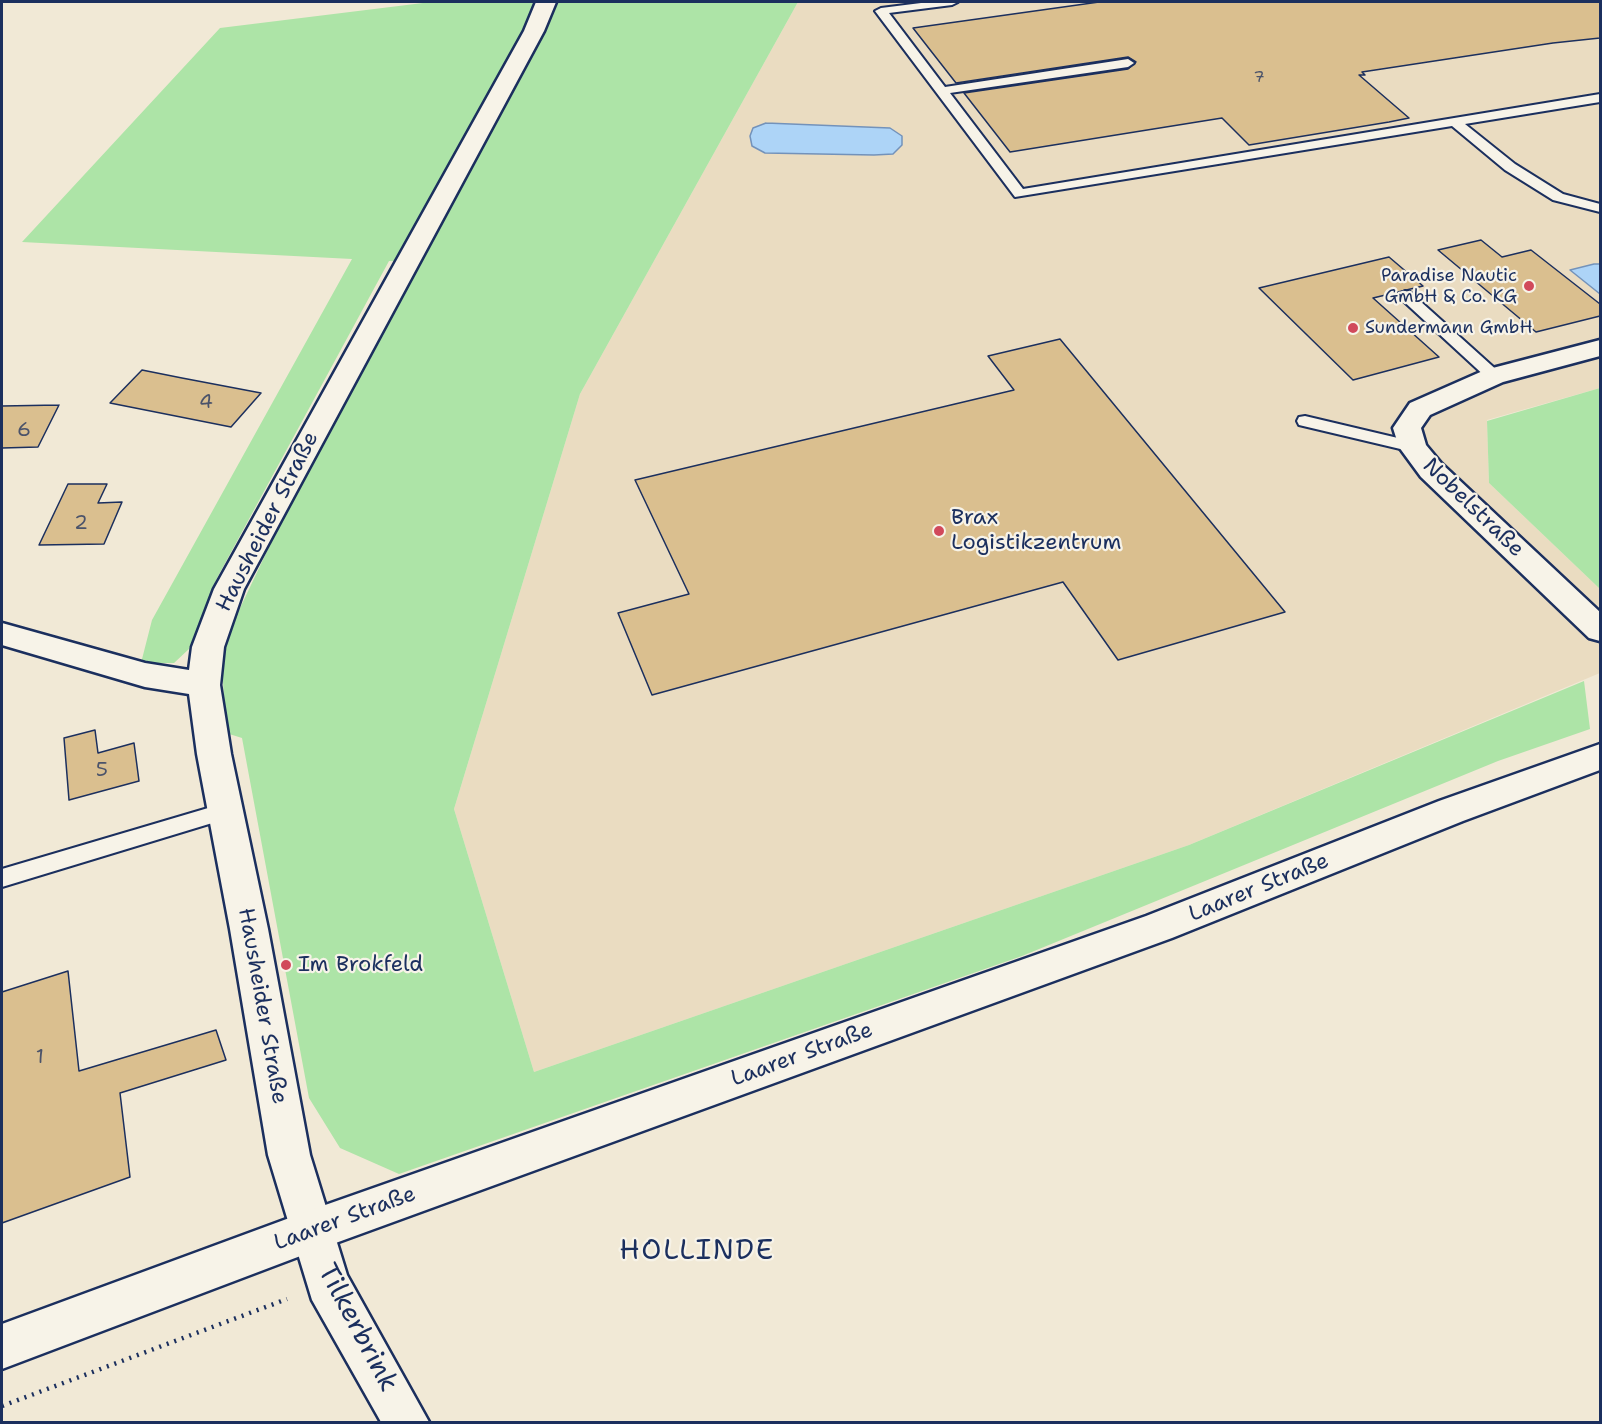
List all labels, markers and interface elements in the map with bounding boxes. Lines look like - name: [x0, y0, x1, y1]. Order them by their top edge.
- house number: 7: [1253, 68, 1265, 88]
- place label: Paradise Nautic GmbH & Co. KG: [1381, 265, 1517, 308]
- marker: Paradise Nautic GmbH & Co. KG: [1522, 279, 1536, 293]
- place label: Sundermann GmbH: [1365, 317, 1533, 339]
- marker: Sundermann GmbH: [1346, 321, 1360, 335]
- house number: 4: [199, 391, 213, 415]
- house number: 6: [17, 419, 31, 443]
- street label: Hausheider Straße: [211, 428, 325, 616]
- street label: Nobelstraße: [1417, 453, 1529, 563]
- place label: Brax Logistikzentrum: [951, 505, 1121, 556]
- house number: 2: [74, 512, 88, 536]
- marker: Brax Logistikzentrum: [932, 524, 946, 538]
- house number: 5: [96, 759, 108, 783]
- street label: Laarer Straße: [1185, 848, 1333, 928]
- street label: Hausheider Straße: [232, 906, 292, 1106]
- place label: Im Brokfeld: [298, 952, 423, 978]
- marker: Im Brokfeld: [279, 958, 293, 972]
- street label: Laarer Straße: [728, 1017, 876, 1093]
- house number: 1: [36, 1046, 44, 1070]
- street label: Laarer Straße: [271, 1181, 419, 1257]
- district label: HOLLINDE: [619, 1235, 775, 1269]
- street label: Tilkerbrink: [310, 1259, 404, 1397]

